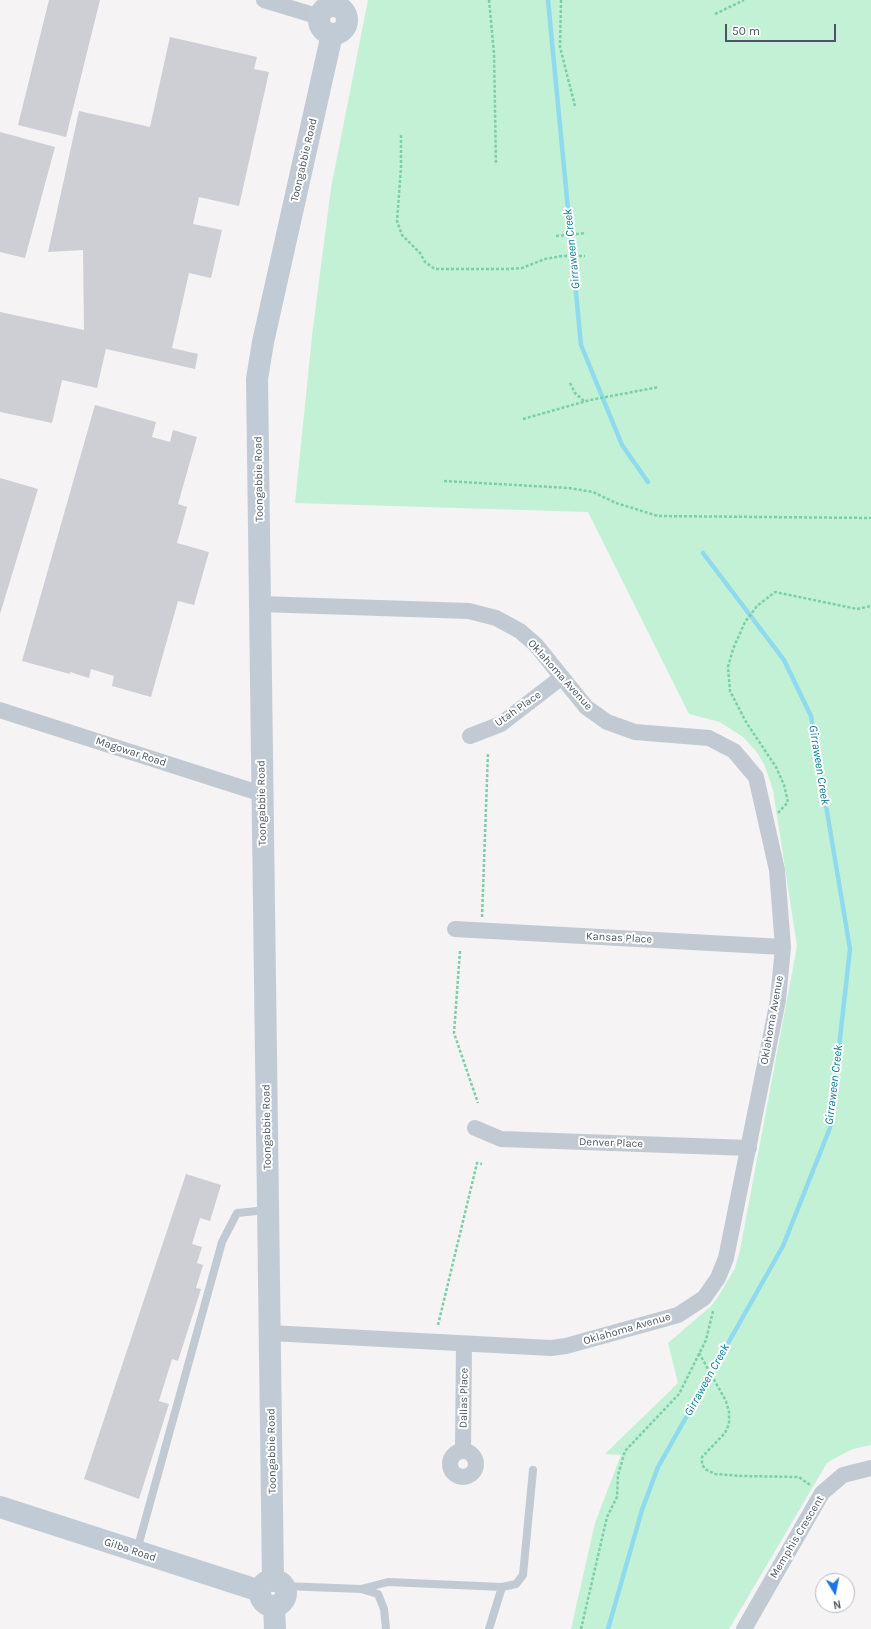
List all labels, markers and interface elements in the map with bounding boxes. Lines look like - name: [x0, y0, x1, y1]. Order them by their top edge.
- scale bar: [727, 16, 838, 42]
- text: 50 m: [732, 24, 760, 38]
- street label: Toongabbie Road: [288, 117, 320, 203]
- water label: Girraween Creek: [561, 208, 583, 290]
- street label: Toongabbie Road: [252, 436, 266, 522]
- street label: Oklahoma Avenue: [525, 637, 595, 713]
- street label: Utah Place: [492, 688, 544, 730]
- water label: Girraween Creek: [806, 724, 832, 806]
- street label: Magowar Road: [94, 734, 168, 770]
- street label: Toongabbie Road: [255, 760, 269, 846]
- street label: Kansas Place: [586, 930, 652, 946]
- street label: Oklahoma Avenue: [758, 974, 786, 1066]
- water label: Girraween Creek: [822, 1044, 846, 1126]
- street label: Toongabbie Road: [260, 1084, 274, 1170]
- street label: Denver Place: [579, 1135, 643, 1151]
- street label: Oklahoma Avenue: [582, 1310, 672, 1348]
- water label: Girraween Creek: [681, 1341, 733, 1419]
- street label: Dallas Place: [457, 1368, 471, 1428]
- street label: Toongabbie Road: [265, 1408, 279, 1494]
- street label: Memphis Crescent: [767, 1493, 827, 1581]
- street label: Gilba Road: [102, 1535, 158, 1565]
- north arrow: [815, 1573, 855, 1613]
- text: N: [832, 1597, 842, 1611]

